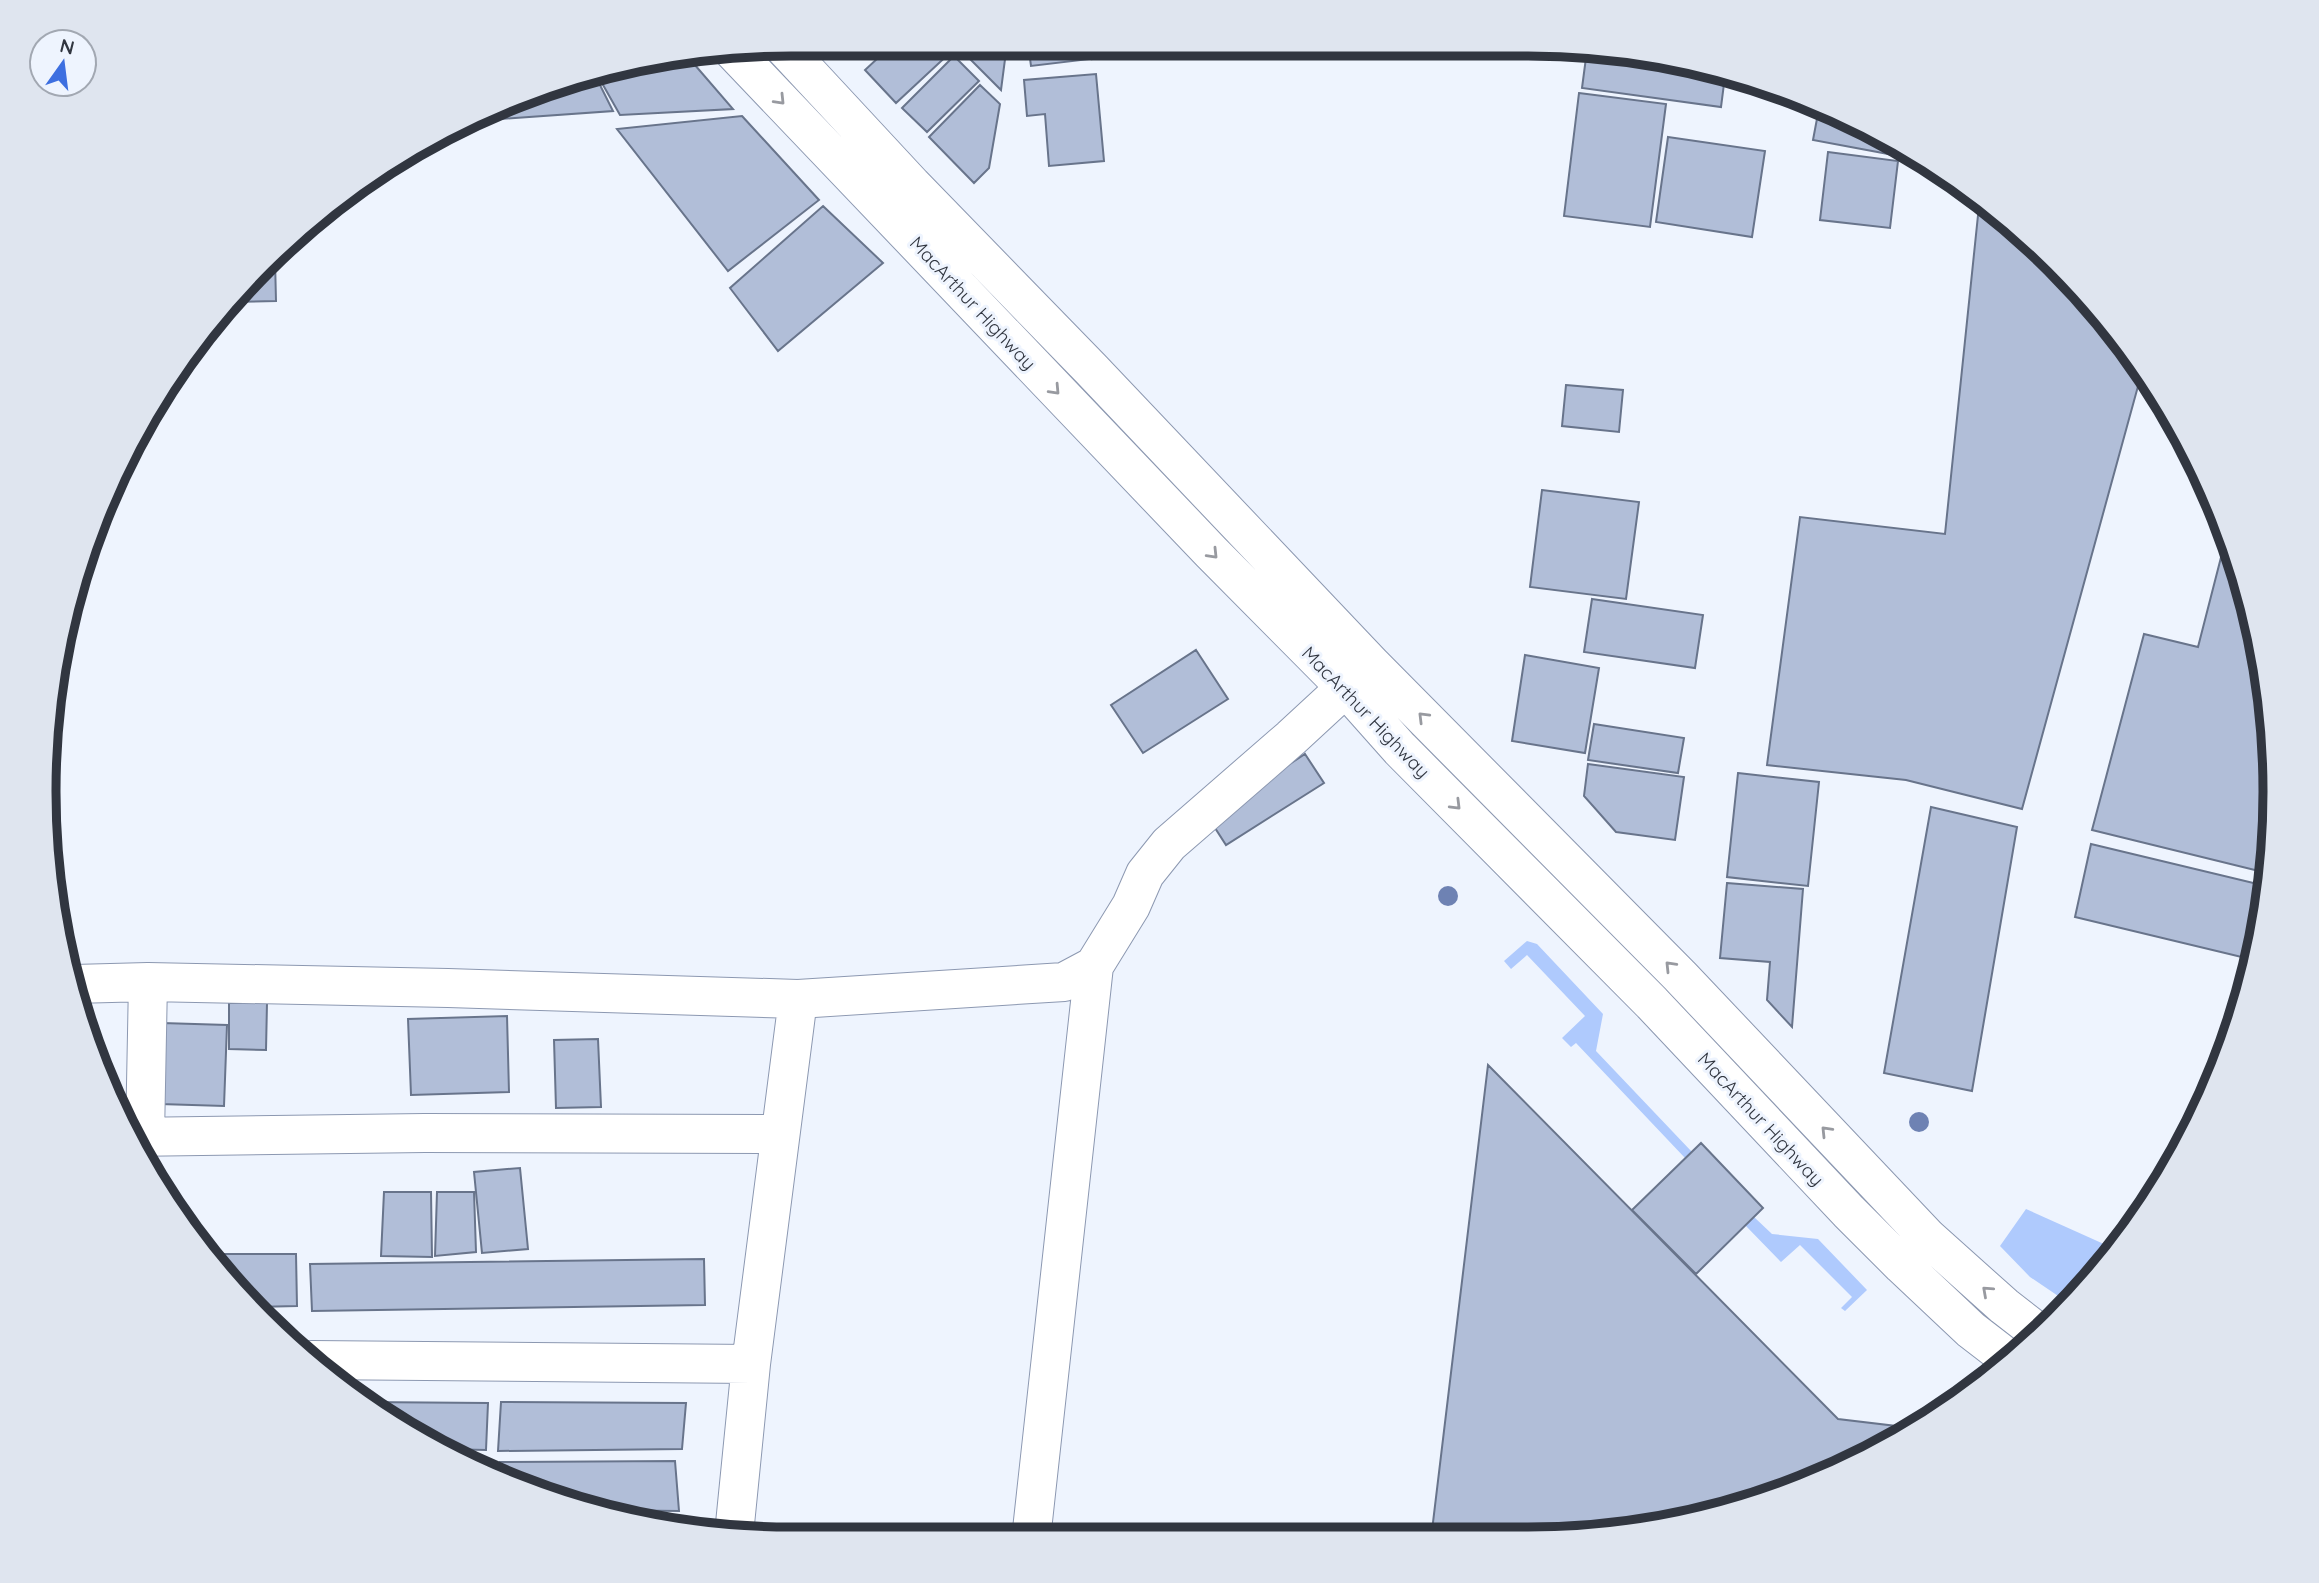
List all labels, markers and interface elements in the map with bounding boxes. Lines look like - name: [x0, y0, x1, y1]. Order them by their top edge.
- north arrow: [28, 28, 98, 98]
- text: N: [57, 33, 77, 60]
- one-way arrow: [772, 92, 785, 105]
- street label: MacArthur Highway: [905, 231, 1041, 375]
- one-way arrow: [1047, 382, 1060, 395]
- one-way arrow: [1205, 545, 1218, 558]
- street label: MacArthur Highway: [1297, 641, 1435, 783]
- one-way arrow: [1419, 713, 1432, 726]
- one-way arrow: [1448, 797, 1461, 810]
- one-way arrow: [1665, 961, 1678, 974]
- street label: MacArthur Highway: [1693, 1047, 1829, 1191]
- one-way arrow: [1821, 1127, 1834, 1140]
- one-way arrow: [1982, 1287, 1995, 1299]

